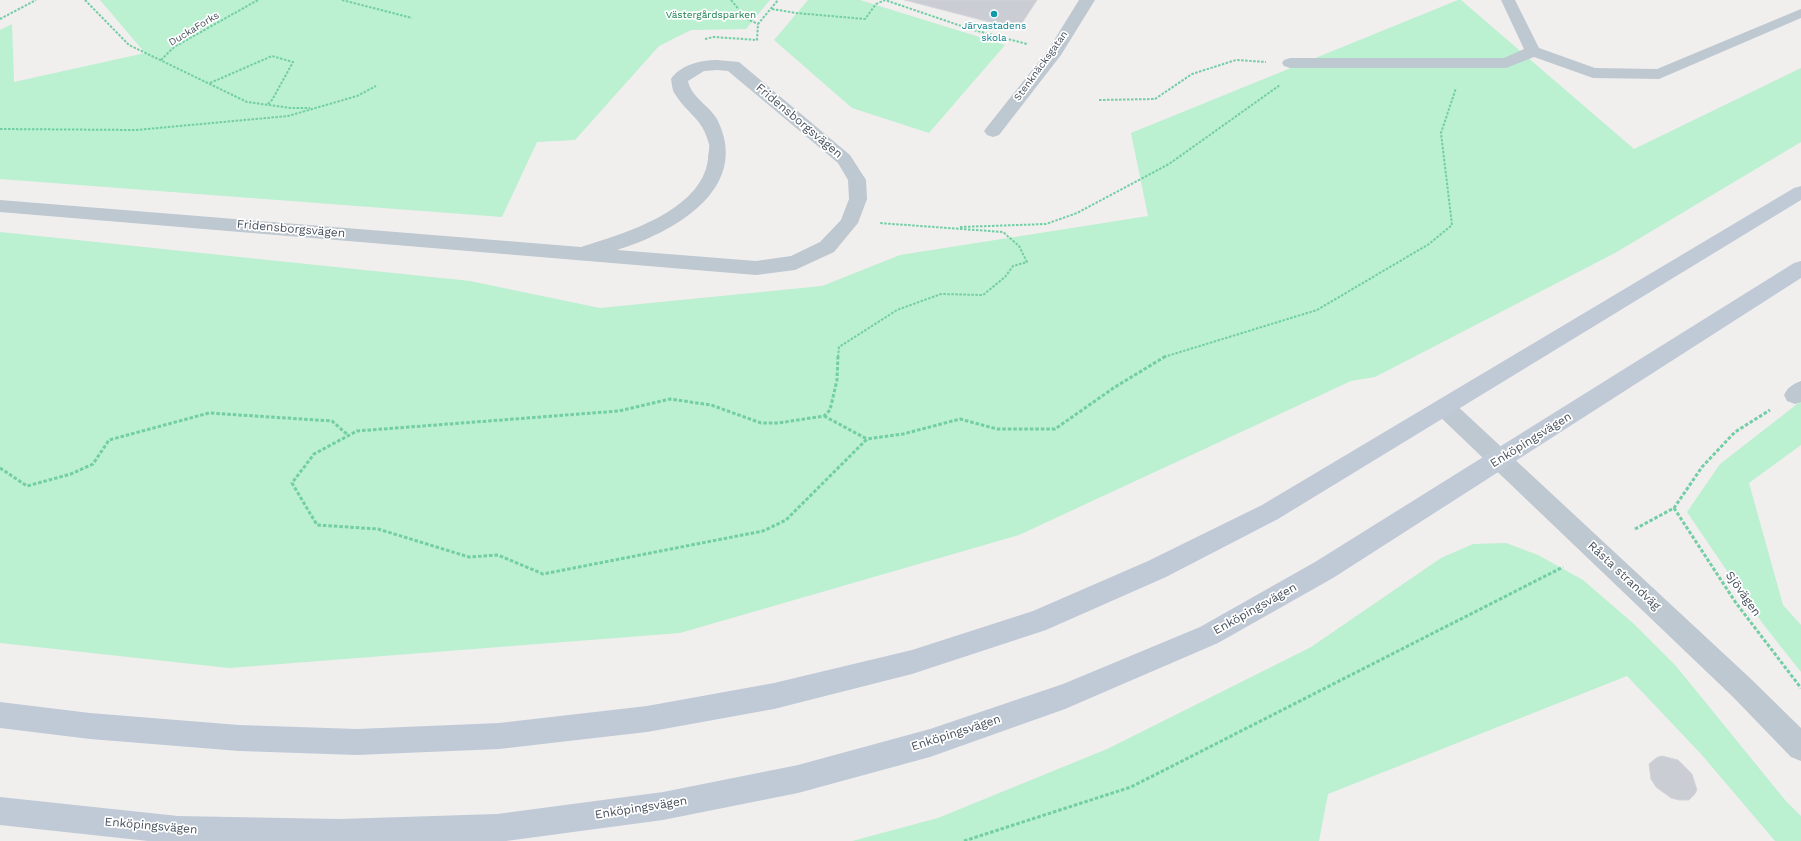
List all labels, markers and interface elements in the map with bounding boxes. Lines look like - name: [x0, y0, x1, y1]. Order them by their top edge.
- street label: DuckaForks: [167, 9, 221, 49]
- park label: Västergårdsparken: [666, 9, 756, 21]
- marker: Järvastadens skola: [989, 9, 999, 19]
- place label: Järvastadens skola: [962, 20, 1026, 44]
- street label: Stenknäcksgatan: [1012, 29, 1070, 103]
- street label: Fridensborgsvägen: [753, 81, 845, 161]
- street label: Fridensborgsvägen: [236, 217, 346, 241]
- street label: Enköpingsvägen: [1488, 409, 1574, 471]
- street label: Råsta strandväg: [1585, 539, 1663, 613]
- street label: Sjövägen: [1722, 569, 1764, 619]
- street label: Enköpingsvägen: [1211, 580, 1299, 638]
- street label: Enköpingsvägen: [909, 712, 1003, 754]
- street label: Enköpingsvägen: [594, 794, 688, 822]
- street label: Enköpingsvägen: [104, 815, 198, 837]

